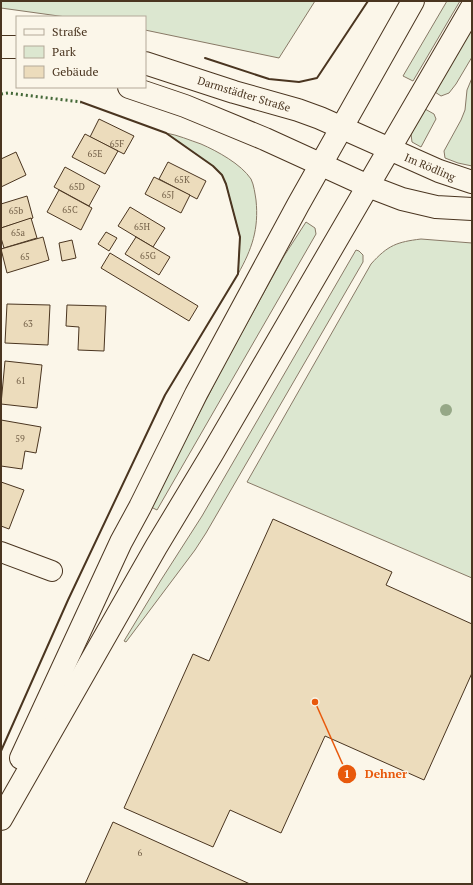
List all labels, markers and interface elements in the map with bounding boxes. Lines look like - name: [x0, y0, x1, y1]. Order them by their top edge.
- legend: [16, 16, 146, 88]
- text: Straße: [52, 24, 87, 39]
- text: Park: [52, 44, 77, 59]
- text: Gebäude: [52, 64, 98, 79]
- street label: Darmstädter Straße: [196, 73, 293, 115]
- house number: 65F: [110, 138, 124, 150]
- house number: 65E: [88, 148, 102, 160]
- street label: Im Rödling: [402, 150, 458, 184]
- house number: 65K: [174, 174, 190, 186]
- house number: 65D: [69, 181, 85, 193]
- house number: 65J: [162, 189, 174, 201]
- house number: 65C: [62, 204, 78, 216]
- house number: 65b: [9, 205, 23, 217]
- house number: 65H: [134, 221, 151, 233]
- house number: 65a: [11, 227, 26, 239]
- house number: 65G: [140, 250, 157, 262]
- house number: 65: [20, 251, 30, 263]
- house number: 63: [23, 318, 33, 330]
- house number: 61: [16, 375, 26, 387]
- house number: 59: [15, 433, 25, 445]
- callout: Dehner: [337, 762, 415, 786]
- text: 1: [344, 766, 350, 781]
- text: Dehner: [365, 766, 408, 781]
- house number: 6: [138, 847, 143, 859]

